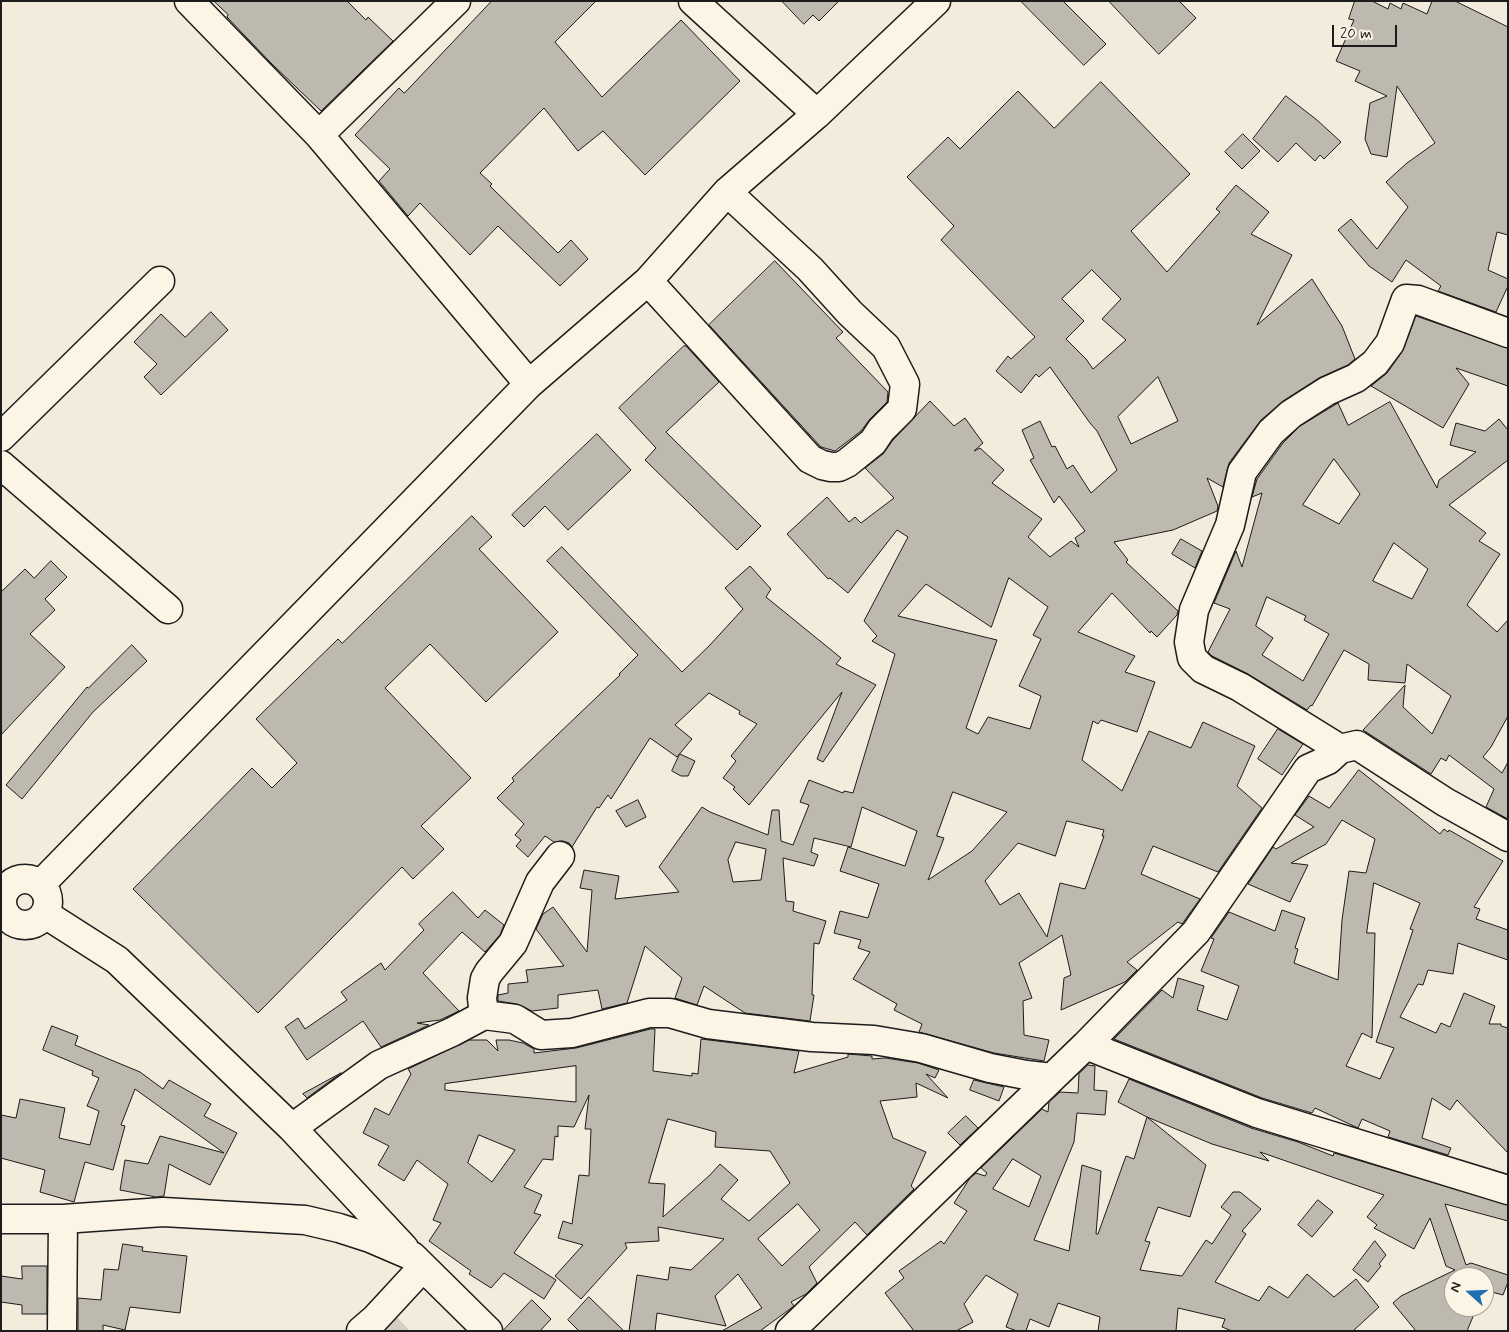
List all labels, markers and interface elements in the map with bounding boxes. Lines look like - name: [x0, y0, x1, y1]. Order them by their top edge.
- scale bar: [1334, 15, 1399, 47]
- text: 20 m: [1340, 24, 1372, 44]
- north arrow: [1444, 1267, 1494, 1317]
- text: N: [1446, 1280, 1466, 1295]

